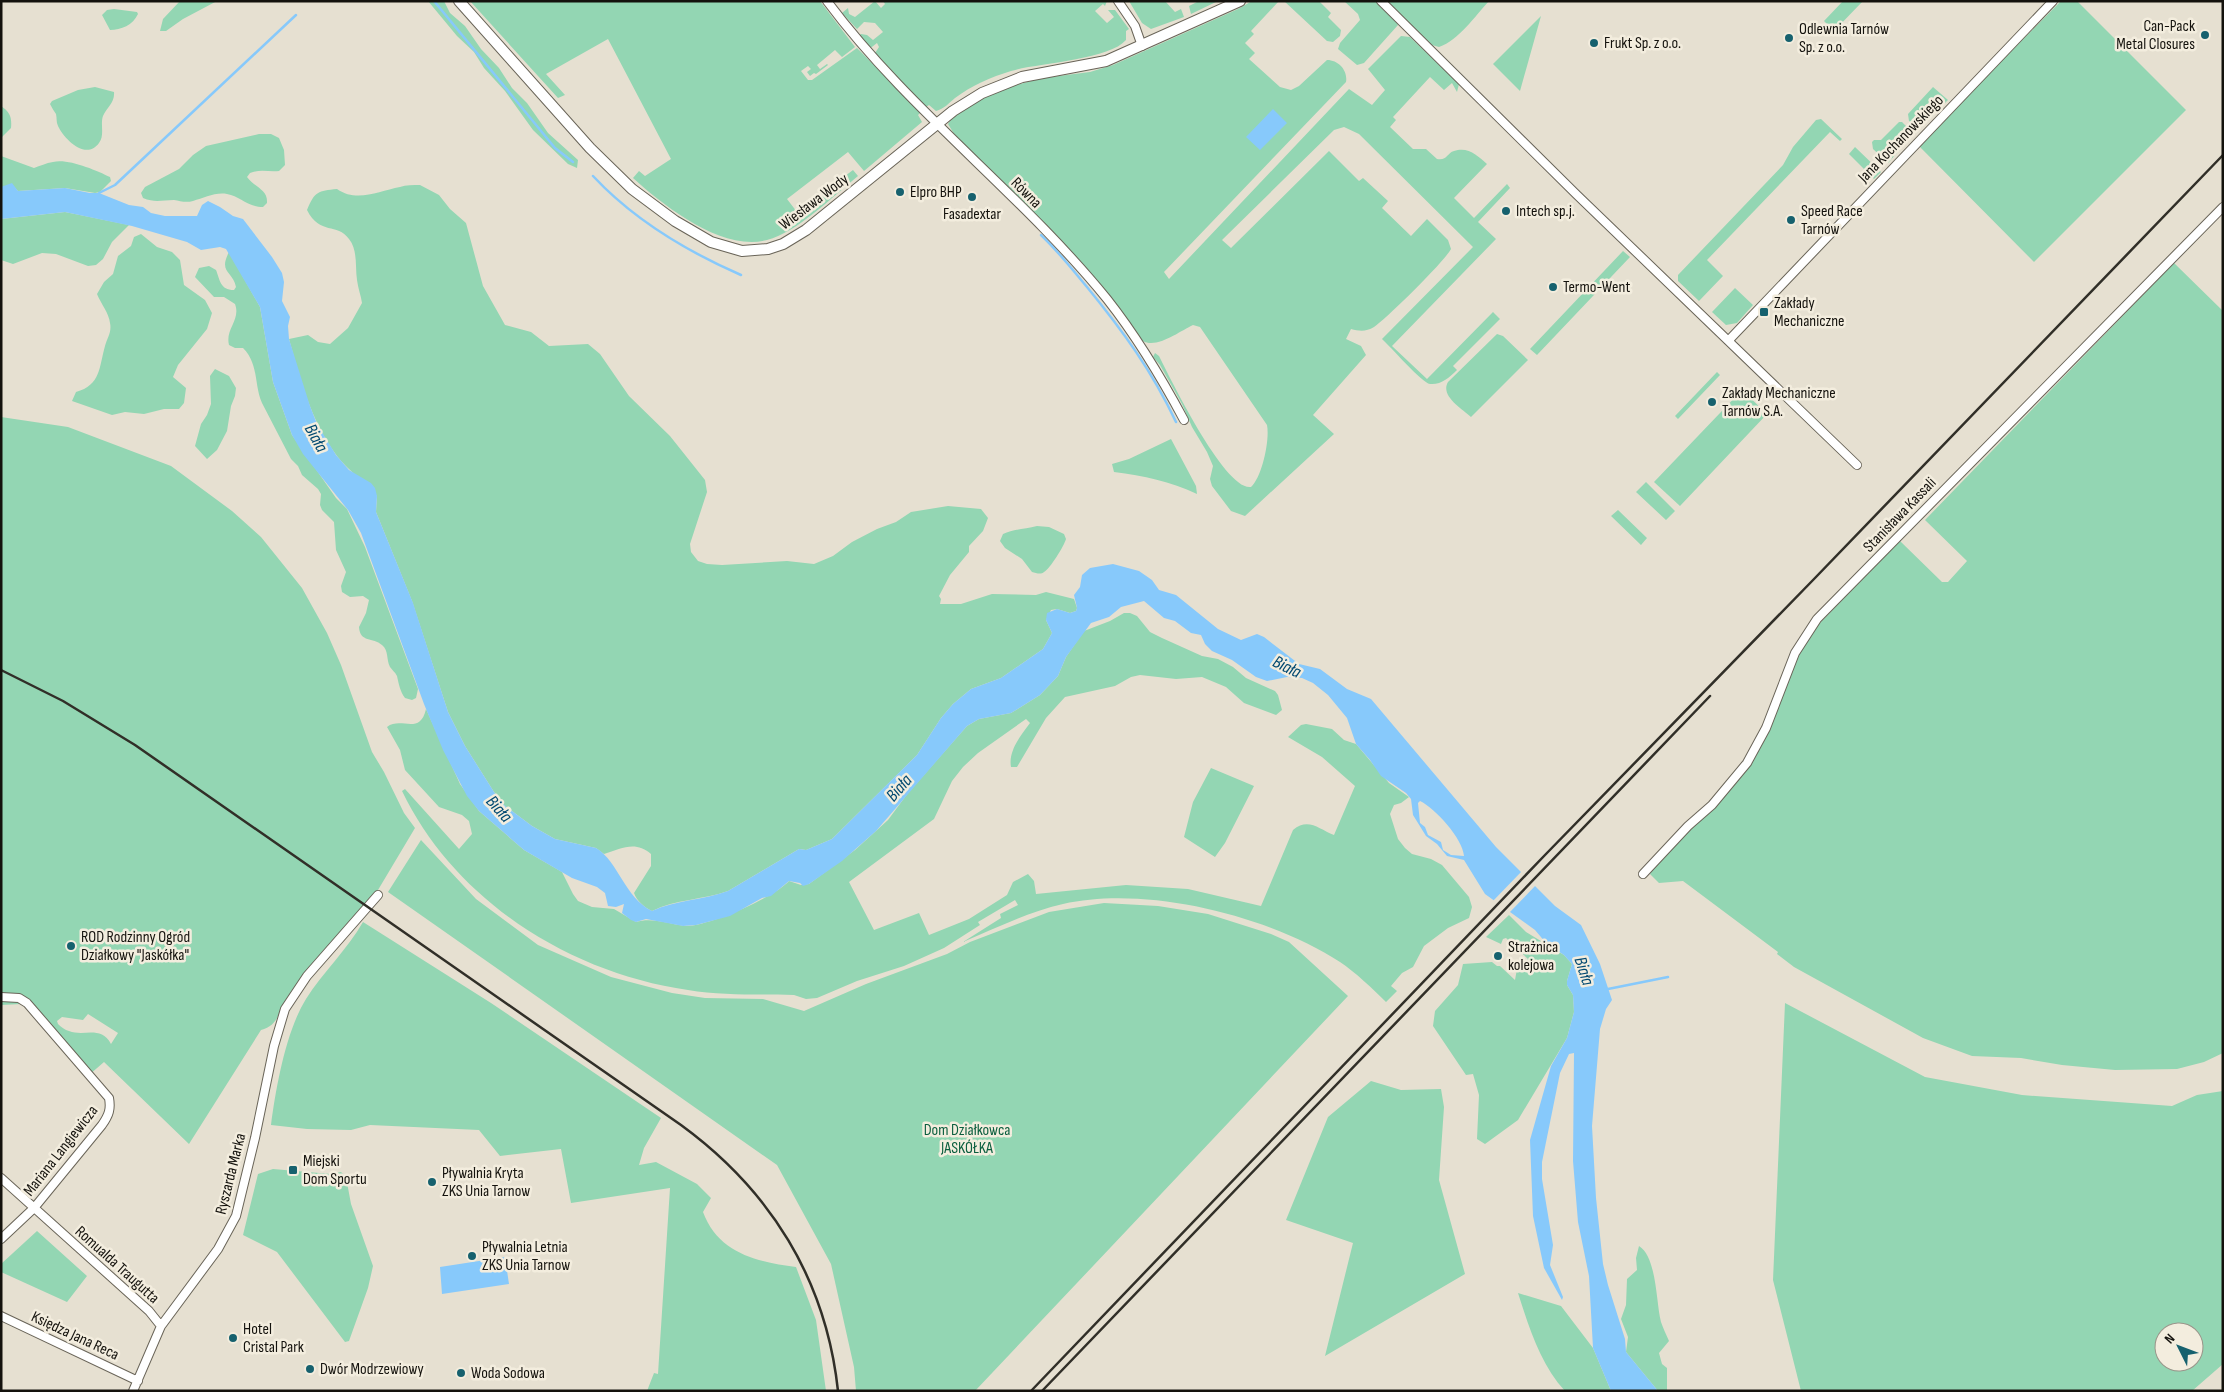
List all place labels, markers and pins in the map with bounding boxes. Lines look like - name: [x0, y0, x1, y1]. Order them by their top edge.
- place label: Can-Pack Metal Closures: [2116, 17, 2195, 54]
- place label: Odlewnia Tarnów Sp. z o.o.: [1799, 20, 1889, 57]
- marker: Can-Pack Metal Closures: [2199, 29, 2211, 41]
- marker: Odlewnia Tarnów Sp. z o.o.: [1783, 32, 1795, 44]
- place label: Frukt Sp. z o.o.: [1604, 34, 1681, 53]
- marker: Frukt Sp. z o.o.: [1588, 37, 1600, 49]
- place label: Elpro BHP: [910, 183, 962, 202]
- marker: Elpro BHP: [894, 186, 906, 198]
- marker: Fasadextar: [966, 191, 978, 203]
- place label: Intech sp.j.: [1516, 202, 1575, 221]
- place label: Speed Race Tarnów: [1801, 202, 1863, 239]
- place label: Fasadextar: [943, 205, 1002, 224]
- marker: Intech sp.j.: [1500, 205, 1512, 217]
- marker: Speed Race Tarnów: [1785, 214, 1797, 226]
- place label: Termo-Went: [1563, 278, 1630, 297]
- marker: Termo-Went: [1547, 281, 1559, 293]
- place label: Zakłady Mechaniczne: [1774, 294, 1844, 331]
- marker: Zakłady Mechaniczne: [1758, 306, 1770, 318]
- place label: Zakłady Mechaniczne Tarnów S.A.: [1722, 384, 1836, 421]
- marker: Zakłady Mechaniczne Tarnów S.A.: [1706, 396, 1718, 408]
- place label: ROD Rodzinny Ogród Działkowy "Jaskółka": [81, 928, 190, 965]
- place label: Strażnica kolejowa: [1508, 938, 1558, 975]
- marker: ROD Rodzinny Ogród Działkowy "Jaskółka": [65, 940, 77, 952]
- marker: Strażnica kolejowa: [1492, 950, 1504, 962]
- place label: Miejski Dom Sportu: [303, 1152, 367, 1189]
- marker: Miejski Dom Sportu: [287, 1164, 299, 1176]
- place label: Pływalnia Kryta ZKS Unia Tarnow: [442, 1164, 530, 1201]
- marker: Pływalnia Kryta ZKS Unia Tarnow: [426, 1176, 438, 1188]
- place label: Pływalnia Letnia ZKS Unia Tarnow: [482, 1238, 570, 1275]
- marker: Pływalnia Letnia ZKS Unia Tarnow: [466, 1250, 478, 1262]
- place label: Hotel Cristal Park: [243, 1320, 304, 1357]
- marker: Hotel Cristal Park: [227, 1332, 239, 1344]
- place label: Dwór Modrzewiowy: [320, 1360, 424, 1379]
- marker: Dwór Modrzewiowy: [304, 1363, 316, 1375]
- place label: Woda Sodowa: [471, 1364, 545, 1383]
- marker: Woda Sodowa: [455, 1367, 467, 1379]

